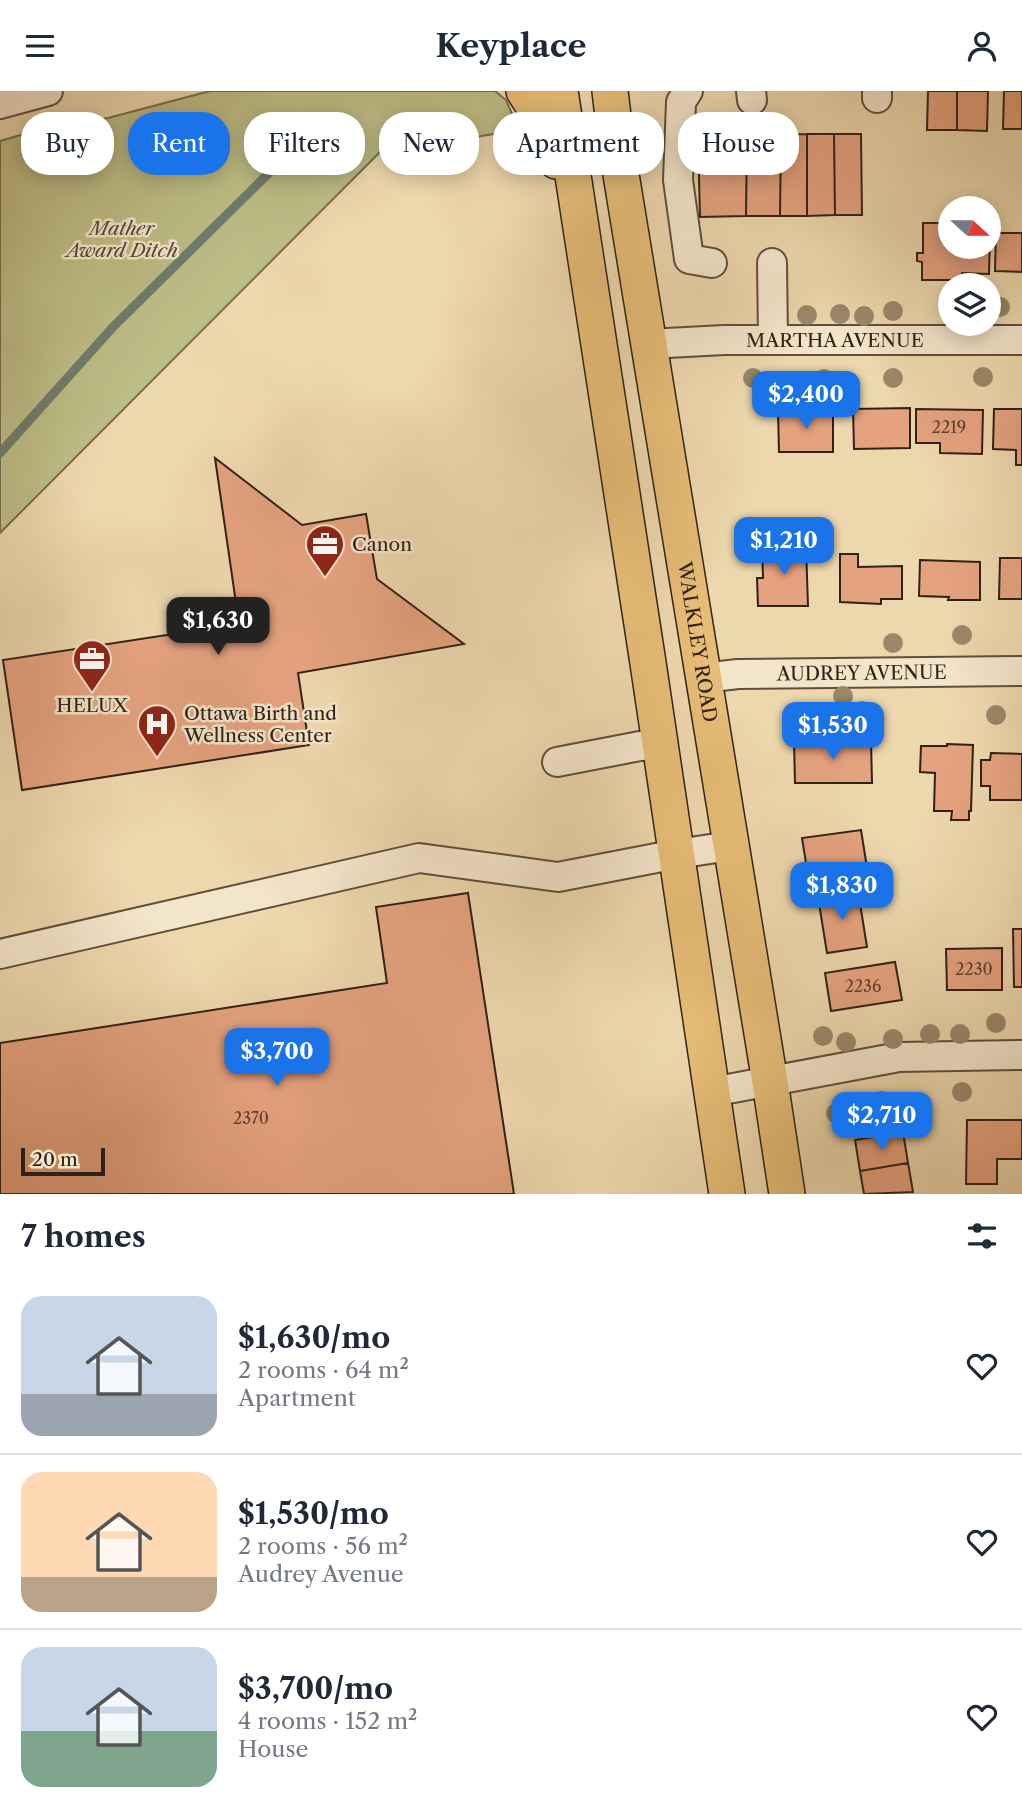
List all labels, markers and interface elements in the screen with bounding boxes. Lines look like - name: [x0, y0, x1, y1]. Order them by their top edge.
- text: Keyplace: [435, 26, 587, 65]
- icon: menu: [21, 27, 59, 65]
- icon: person: [963, 27, 1001, 65]
- chip: Buy: [21, 112, 114, 175]
- chip: Rent: [128, 112, 230, 175]
- chip: Filters: [244, 112, 365, 175]
- chip: New: [379, 112, 479, 175]
- chip: Apartment: [493, 112, 664, 175]
- chip: House: [678, 112, 799, 175]
- north arrow: [938, 196, 1001, 259]
- map controls: [938, 196, 1001, 336]
- park label: Mather Award Ditch: [63, 217, 178, 262]
- button: layers: [938, 273, 1001, 336]
- street label: MARTHA AVENUE: [746, 329, 924, 352]
- pin: $2,400: [749, 371, 863, 431]
- text: $2,400: [768, 380, 844, 408]
- house number: 2219: [932, 417, 966, 437]
- pin: $1,210: [727, 517, 841, 577]
- office icon: Canon: [304, 523, 346, 578]
- text: $1,210: [750, 526, 818, 554]
- place label: Canon: [352, 533, 412, 556]
- street label: WALKLEY ROAD: [673, 559, 722, 724]
- pin: $1,630: [161, 597, 275, 657]
- text: $1,630: [183, 606, 253, 634]
- office icon: HELUX: [71, 638, 113, 693]
- street label: AUDREY AVENUE: [776, 661, 947, 686]
- place label: HELUX: [56, 694, 129, 717]
- place label: Ottawa Birth and Wellness Center: [183, 702, 337, 747]
- hospital icon: Ottawa Birth and Wellness Center: [136, 703, 178, 758]
- pin: $1,530: [776, 703, 890, 762]
- text: $1,530: [798, 711, 868, 739]
- pin: $1,830: [785, 863, 899, 922]
- text: $1,830: [806, 871, 878, 899]
- house number: 2230: [955, 959, 993, 979]
- house number: 2236: [845, 976, 881, 996]
- pin: $3,700: [220, 1028, 334, 1088]
- text: $3,700: [240, 1037, 314, 1065]
- pin: $2,710: [825, 1093, 939, 1152]
- text: $2,710: [847, 1101, 917, 1129]
- house number: 2370: [233, 1108, 269, 1128]
- scale bar: [21, 1145, 105, 1177]
- text: 20 m: [32, 1148, 78, 1171]
- icon: filters: [963, 1217, 1001, 1255]
- text: 7 homes: [21, 1218, 146, 1255]
- text: $1,630/mo: [238, 1319, 390, 1356]
- icon: home: [77, 1324, 161, 1408]
- icon: heart: [963, 1347, 1001, 1385]
- text: 2 rooms · 64 m²: [238, 1356, 409, 1384]
- text: Apartment: [238, 1384, 356, 1412]
- text: $1,530/mo: [238, 1495, 389, 1532]
- icon: home: [77, 1500, 161, 1584]
- icon: heart: [963, 1523, 1001, 1561]
- text: 2 rooms · 56 m²: [238, 1532, 408, 1560]
- text: Audrey Avenue: [238, 1560, 404, 1588]
- text: $3,700/mo: [238, 1670, 393, 1707]
- icon: home: [77, 1675, 161, 1759]
- icon: heart: [963, 1698, 1001, 1736]
- text: 4 rooms · 152 m²: [238, 1707, 418, 1735]
- text: House: [238, 1735, 308, 1763]

